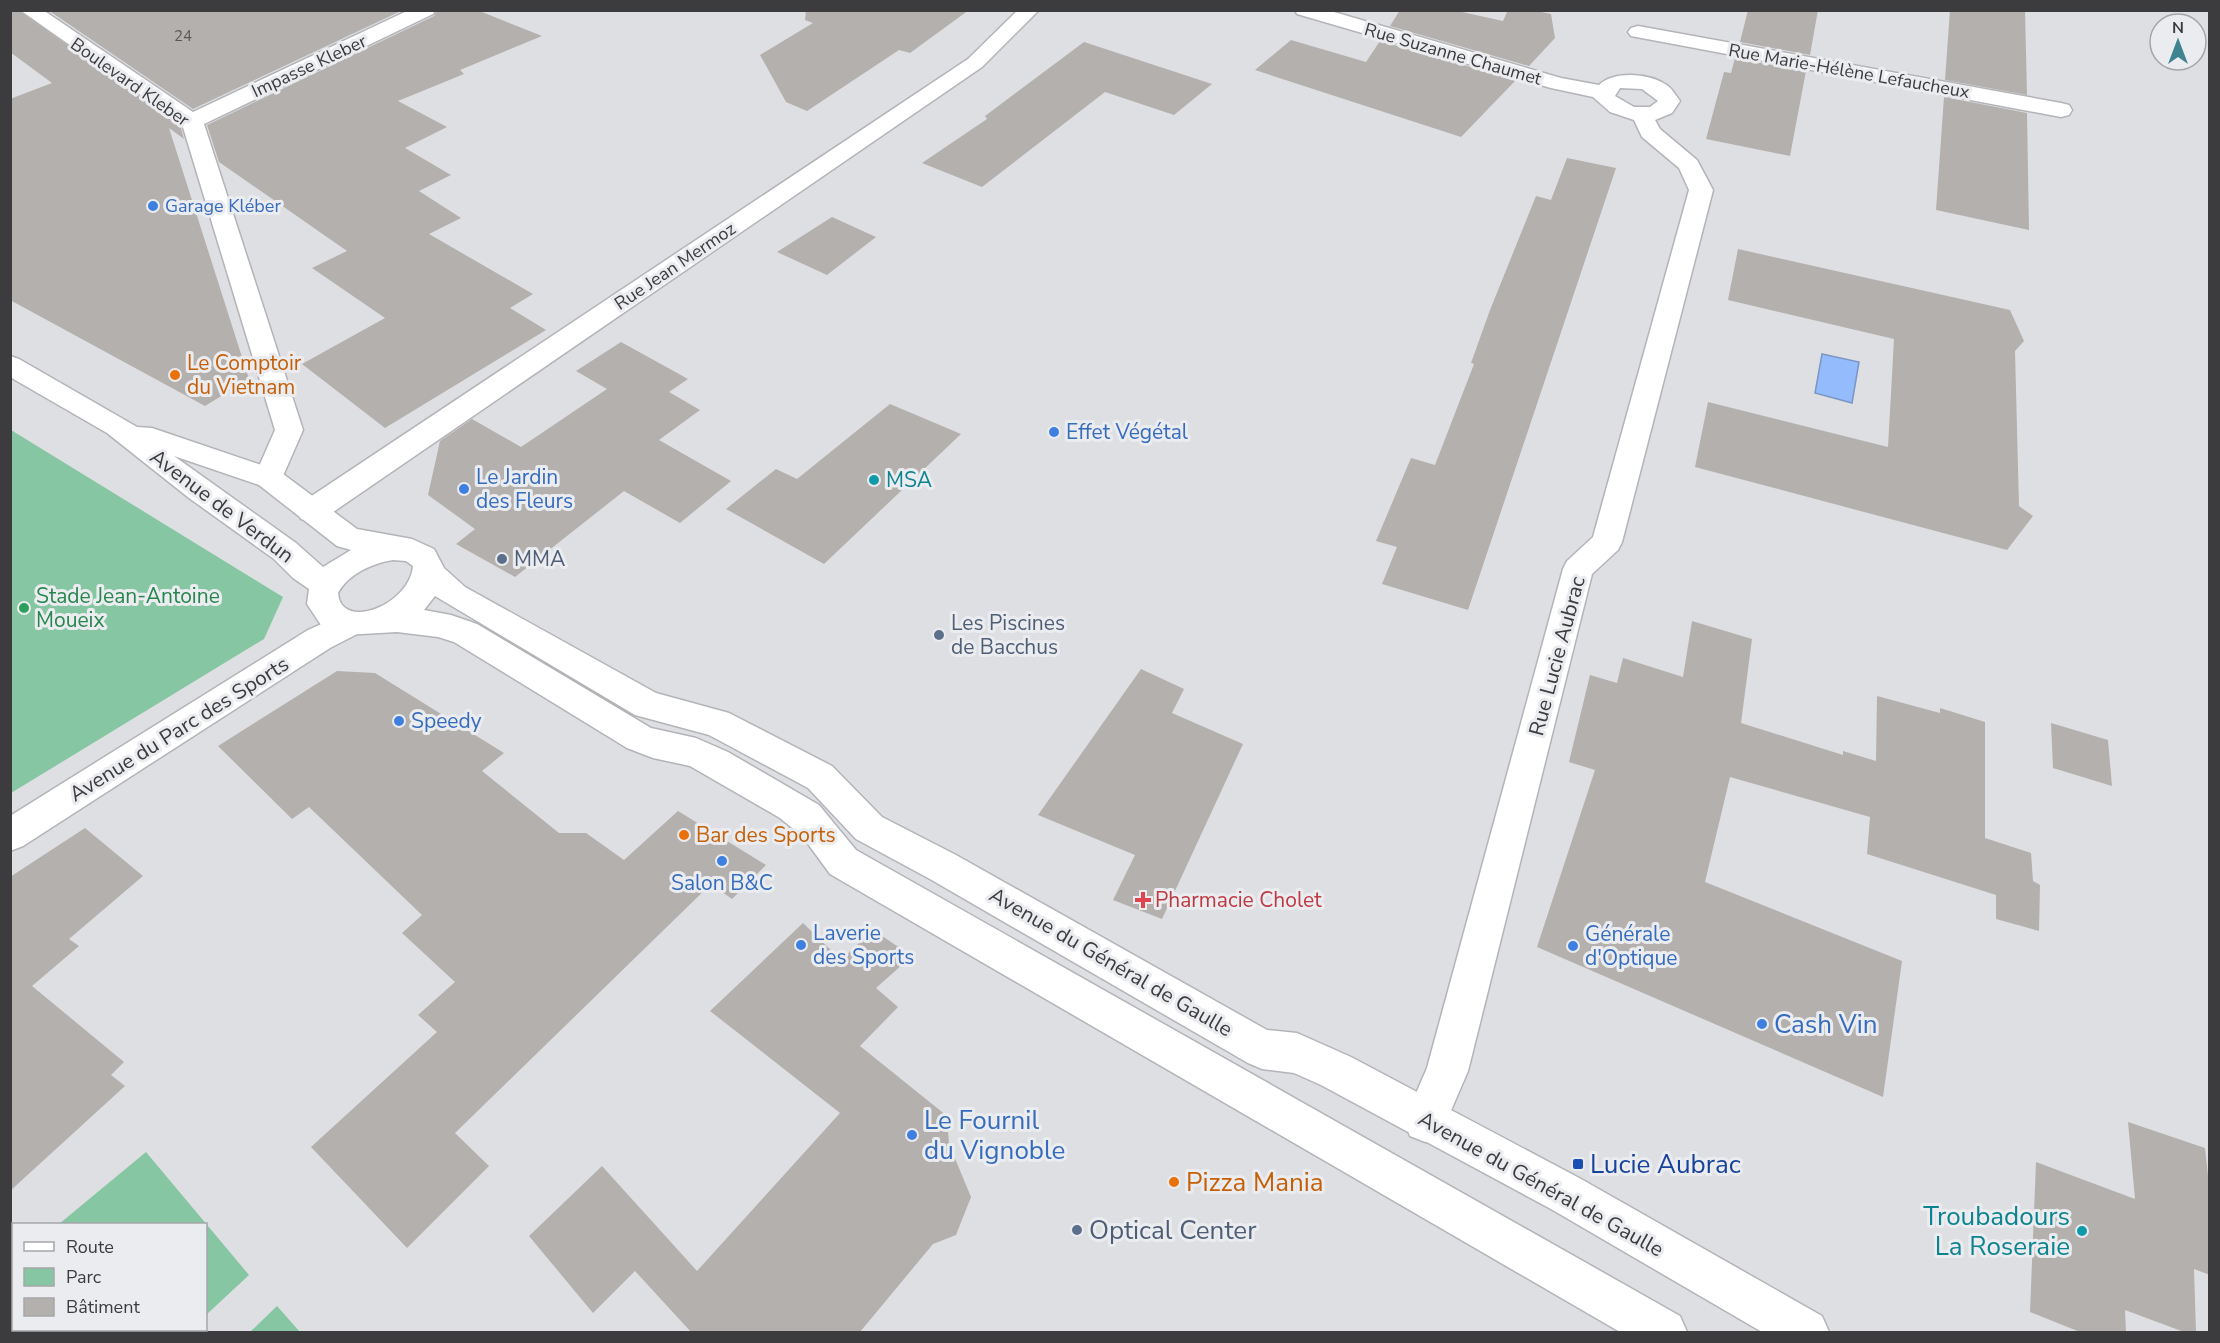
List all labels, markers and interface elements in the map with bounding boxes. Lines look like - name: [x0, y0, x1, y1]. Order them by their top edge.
- north arrow: [2148, 12, 2208, 72]
- street label: Rue Suzanne Chaumet: [1362, 17, 1545, 91]
- text: N: [2172, 17, 2184, 39]
- house number: 24: [174, 26, 192, 46]
- street label: Impasse Kleber: [248, 29, 371, 103]
- street label: Boulevard Kleber: [66, 32, 195, 132]
- street label: Rue Marie-Hélène Lefaucheux: [1727, 38, 1972, 104]
- place label: Garage Kléber: [165, 194, 281, 218]
- marker: Garage Kléber: [146, 199, 160, 213]
- street label: Rue Jean Mermoz: [610, 217, 740, 315]
- place label: Le Comptoir du Vietnam: [187, 349, 302, 401]
- marker: Le Comptoir du Vietnam: [168, 368, 182, 382]
- place label: Effet Végétal: [1066, 418, 1189, 446]
- marker: Effet Végétal: [1047, 425, 1061, 439]
- street label: Avenue de Verdun: [144, 443, 300, 569]
- place label: Le Jardin des Fleurs: [476, 463, 573, 515]
- place label: MSA: [886, 466, 932, 494]
- marker: MSA: [867, 473, 881, 487]
- marker: Le Jardin des Fleurs: [457, 482, 471, 496]
- place label: MMA: [514, 545, 565, 573]
- marker: MMA: [495, 552, 509, 566]
- street label: Rue Lucie Aubrac: [1522, 573, 1592, 739]
- place label: Stade Jean-Antoine Moueix: [36, 582, 220, 634]
- marker: Stade Jean-Antoine Moueix: [17, 601, 31, 615]
- place label: Les Piscines de Bacchus: [951, 609, 1065, 661]
- marker: Les Piscines de Bacchus: [932, 628, 946, 642]
- street label: Avenue du Parc des Sports: [64, 650, 294, 808]
- place label: Speedy: [411, 707, 482, 735]
- marker: Speedy: [392, 714, 406, 728]
- place label: Bar des Sports: [696, 821, 836, 849]
- marker: Bar des Sports: [677, 828, 691, 842]
- marker: Salon B&C: [715, 854, 729, 868]
- place label: Salon B&C: [671, 869, 773, 897]
- street label: Avenue du Général de Gaulle: [984, 881, 1238, 1043]
- place label: Pharmacie Cholet: [1155, 886, 1322, 914]
- marker: Pharmacie Cholet: [1136, 893, 1150, 907]
- place label: Laverie des Sports: [813, 919, 914, 971]
- place label: Générale d'Optique: [1585, 920, 1678, 972]
- marker: Laverie des Sports: [794, 938, 808, 952]
- marker: Générale d'Optique: [1566, 939, 1580, 953]
- place label: Cash Vin: [1774, 1007, 1878, 1042]
- marker: Cash Vin: [1755, 1017, 1769, 1031]
- place label: Le Fournil du Vignoble: [924, 1103, 1065, 1168]
- street label: Avenue du Général de Gaulle: [1413, 1105, 1669, 1263]
- marker: Le Fournil du Vignoble: [905, 1128, 919, 1142]
- place label: Lucie Aubrac: [1590, 1147, 1741, 1182]
- marker: Lucie Aubrac: [1571, 1157, 1585, 1171]
- place label: Pizza Mania: [1186, 1165, 1324, 1200]
- marker: Pizza Mania: [1167, 1175, 1181, 1189]
- place label: Troubadours La Roseraie: [1923, 1199, 2070, 1264]
- place label: Optical Center: [1089, 1213, 1257, 1248]
- legend: [12, 1223, 207, 1331]
- marker: Optical Center: [1070, 1223, 1084, 1237]
- marker: Troubadours La Roseraie: [2075, 1224, 2089, 1238]
- text: Route: [66, 1235, 114, 1259]
- text: Parc: [66, 1265, 101, 1289]
- text: Bâtiment: [66, 1295, 140, 1319]

